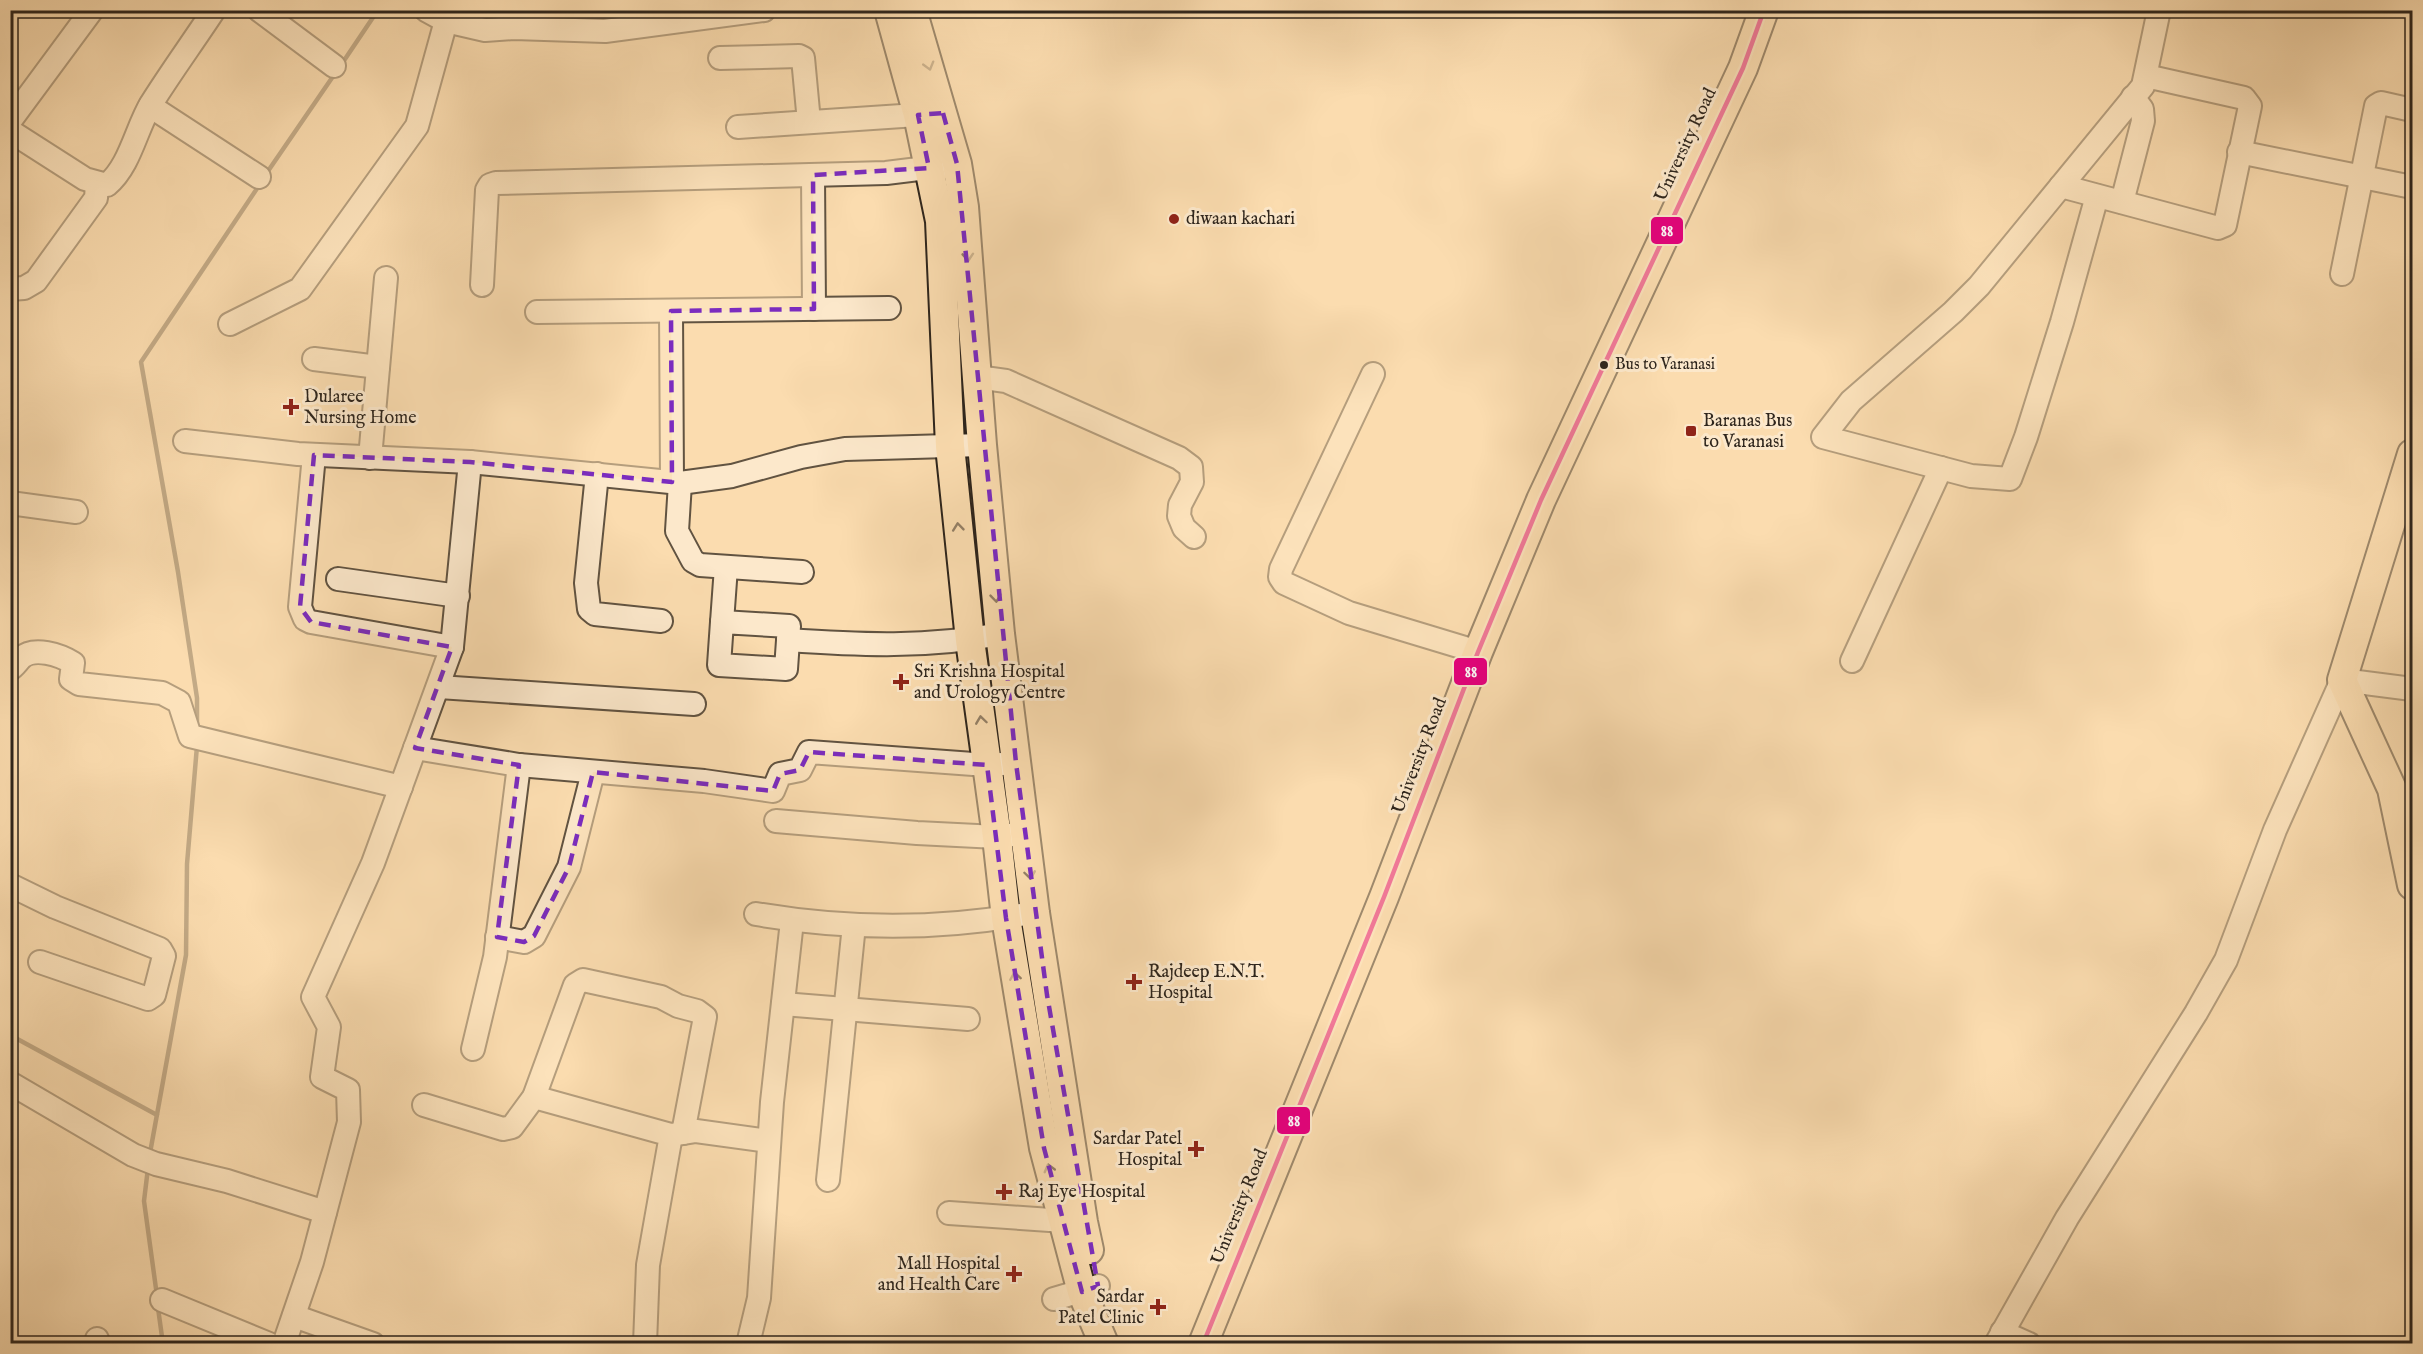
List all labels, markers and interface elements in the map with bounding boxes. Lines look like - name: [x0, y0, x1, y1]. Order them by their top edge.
- one-way arrow: [922, 61, 934, 71]
- street label: University Road: [1650, 84, 1722, 205]
- place label: diwaan kachari: [1186, 208, 1295, 231]
- marker: diwaan kachari: [1167, 212, 1181, 226]
- line badge: 88: [1650, 216, 1684, 245]
- text: 88: [1661, 222, 1673, 242]
- one-way arrow: [961, 252, 974, 261]
- place label: Bus to Varanasi: [1615, 355, 1715, 375]
- marker: Bus to Varanasi: [1598, 359, 1610, 371]
- place label: Dularee Nursing Home: [304, 386, 416, 430]
- marker: Dularee Nursing Home: [282, 398, 300, 416]
- place label: Baranas Bus to Varanasi: [1703, 410, 1792, 454]
- marker: Baranas Bus to Varanasi: [1684, 424, 1698, 438]
- one-way arrow: [952, 522, 965, 531]
- one-way arrow: [989, 593, 1002, 602]
- line badge: 88: [1453, 657, 1488, 686]
- place label: Sri Krishna Hospital and Urology Centre: [914, 661, 1065, 705]
- text: 88: [1465, 663, 1477, 683]
- marker: Sri Krishna Hospital and Urology Centre: [892, 673, 910, 691]
- street label: University Road: [1387, 694, 1453, 817]
- one-way arrow: [975, 716, 988, 725]
- one-way arrow: [1024, 870, 1036, 879]
- place label: Rajdeep E.N.T. Hospital: [1148, 961, 1264, 1005]
- one-way arrow: [1009, 971, 1022, 981]
- marker: Rajdeep E.N.T. Hospital: [1125, 973, 1143, 991]
- line badge: 88: [1276, 1106, 1311, 1135]
- text: 88: [1288, 1112, 1300, 1132]
- place label: Sardar Patel Hospital: [1093, 1128, 1182, 1172]
- marker: Sardar Patel Hospital: [1187, 1140, 1205, 1158]
- street label: University Road: [1206, 1145, 1274, 1268]
- one-way arrow: [1044, 1163, 1056, 1174]
- place label: Raj Eye Hospital: [1018, 1181, 1145, 1204]
- marker: Raj Eye Hospital: [995, 1183, 1013, 1201]
- place label: Mall Hospital and Health Care: [878, 1253, 1000, 1297]
- marker: Mall Hospital and Health Care: [1005, 1265, 1023, 1283]
- place label: Sardar Patel Clinic: [1058, 1286, 1144, 1330]
- marker: Sardar Patel Clinic: [1149, 1298, 1167, 1316]

